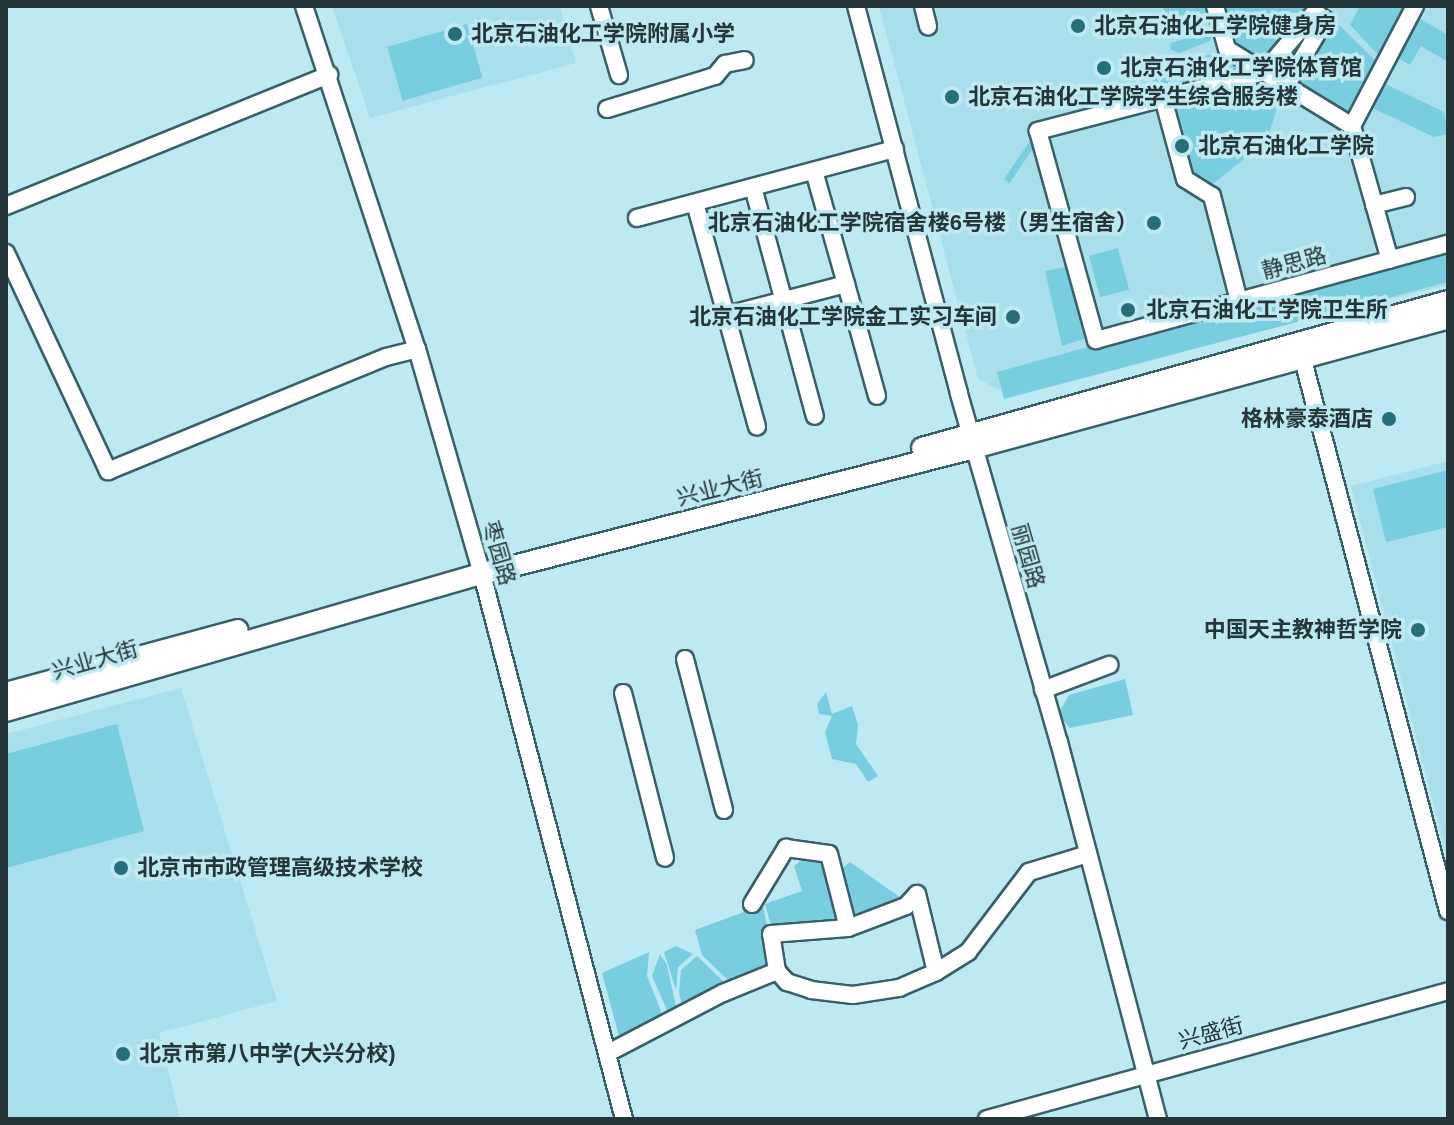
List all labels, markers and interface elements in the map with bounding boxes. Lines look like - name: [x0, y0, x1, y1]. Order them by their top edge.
- place label: 北京石油化工学院健身房: [1094, 13, 1336, 39]
- marker: 北京石油化工学院健身房: [1069, 17, 1087, 35]
- place label: 北京石油化工学院附属小学: [471, 21, 735, 47]
- marker: 北京石油化工学院附属小学: [446, 25, 464, 43]
- place label: 北京石油化工学院体育馆: [1120, 55, 1362, 81]
- marker: 北京石油化工学院体育馆: [1095, 59, 1113, 77]
- place label: 北京石油化工学院学生综合服务楼: [968, 84, 1298, 110]
- marker: 北京石油化工学院学生综合服务楼: [943, 88, 961, 106]
- place label: 北京石油化工学院: [1198, 133, 1374, 159]
- marker: 北京石油化工学院: [1173, 137, 1191, 155]
- place label: 北京石油化工学院宿舍楼6号楼（男生宿舍）: [708, 210, 1138, 236]
- marker: 北京石油化工学院宿舍楼6号楼（男生宿舍）: [1145, 214, 1163, 232]
- street label: 静思路: [1259, 242, 1329, 284]
- place label: 北京石油化工学院卫生所: [1146, 297, 1388, 323]
- marker: 北京石油化工学院卫生所: [1117, 299, 1139, 321]
- place label: 北京石油化工学院金工实习车间: [689, 304, 997, 330]
- marker: 北京石油化工学院金工实习车间: [1004, 308, 1022, 326]
- place label: 格林豪泰酒店: [1241, 406, 1373, 432]
- marker: 格林豪泰酒店: [1380, 410, 1398, 428]
- street label: 兴业大街: [674, 465, 766, 511]
- street label: 枣园路: [477, 518, 521, 588]
- street label: 丽园路: [1006, 521, 1050, 591]
- place label: 中国天主教神哲学院: [1204, 617, 1402, 643]
- marker: 中国天主教神哲学院: [1409, 621, 1427, 639]
- street label: 兴业大街: [49, 635, 141, 685]
- place label: 北京市市政管理高级技术学校: [137, 855, 423, 881]
- marker: 北京市市政管理高级技术学校: [112, 859, 130, 877]
- street label: 兴盛街: [1176, 1012, 1246, 1054]
- place label: 北京市第八中学(大兴分校): [139, 1041, 396, 1067]
- marker: 北京市第八中学(大兴分校): [114, 1045, 132, 1063]

